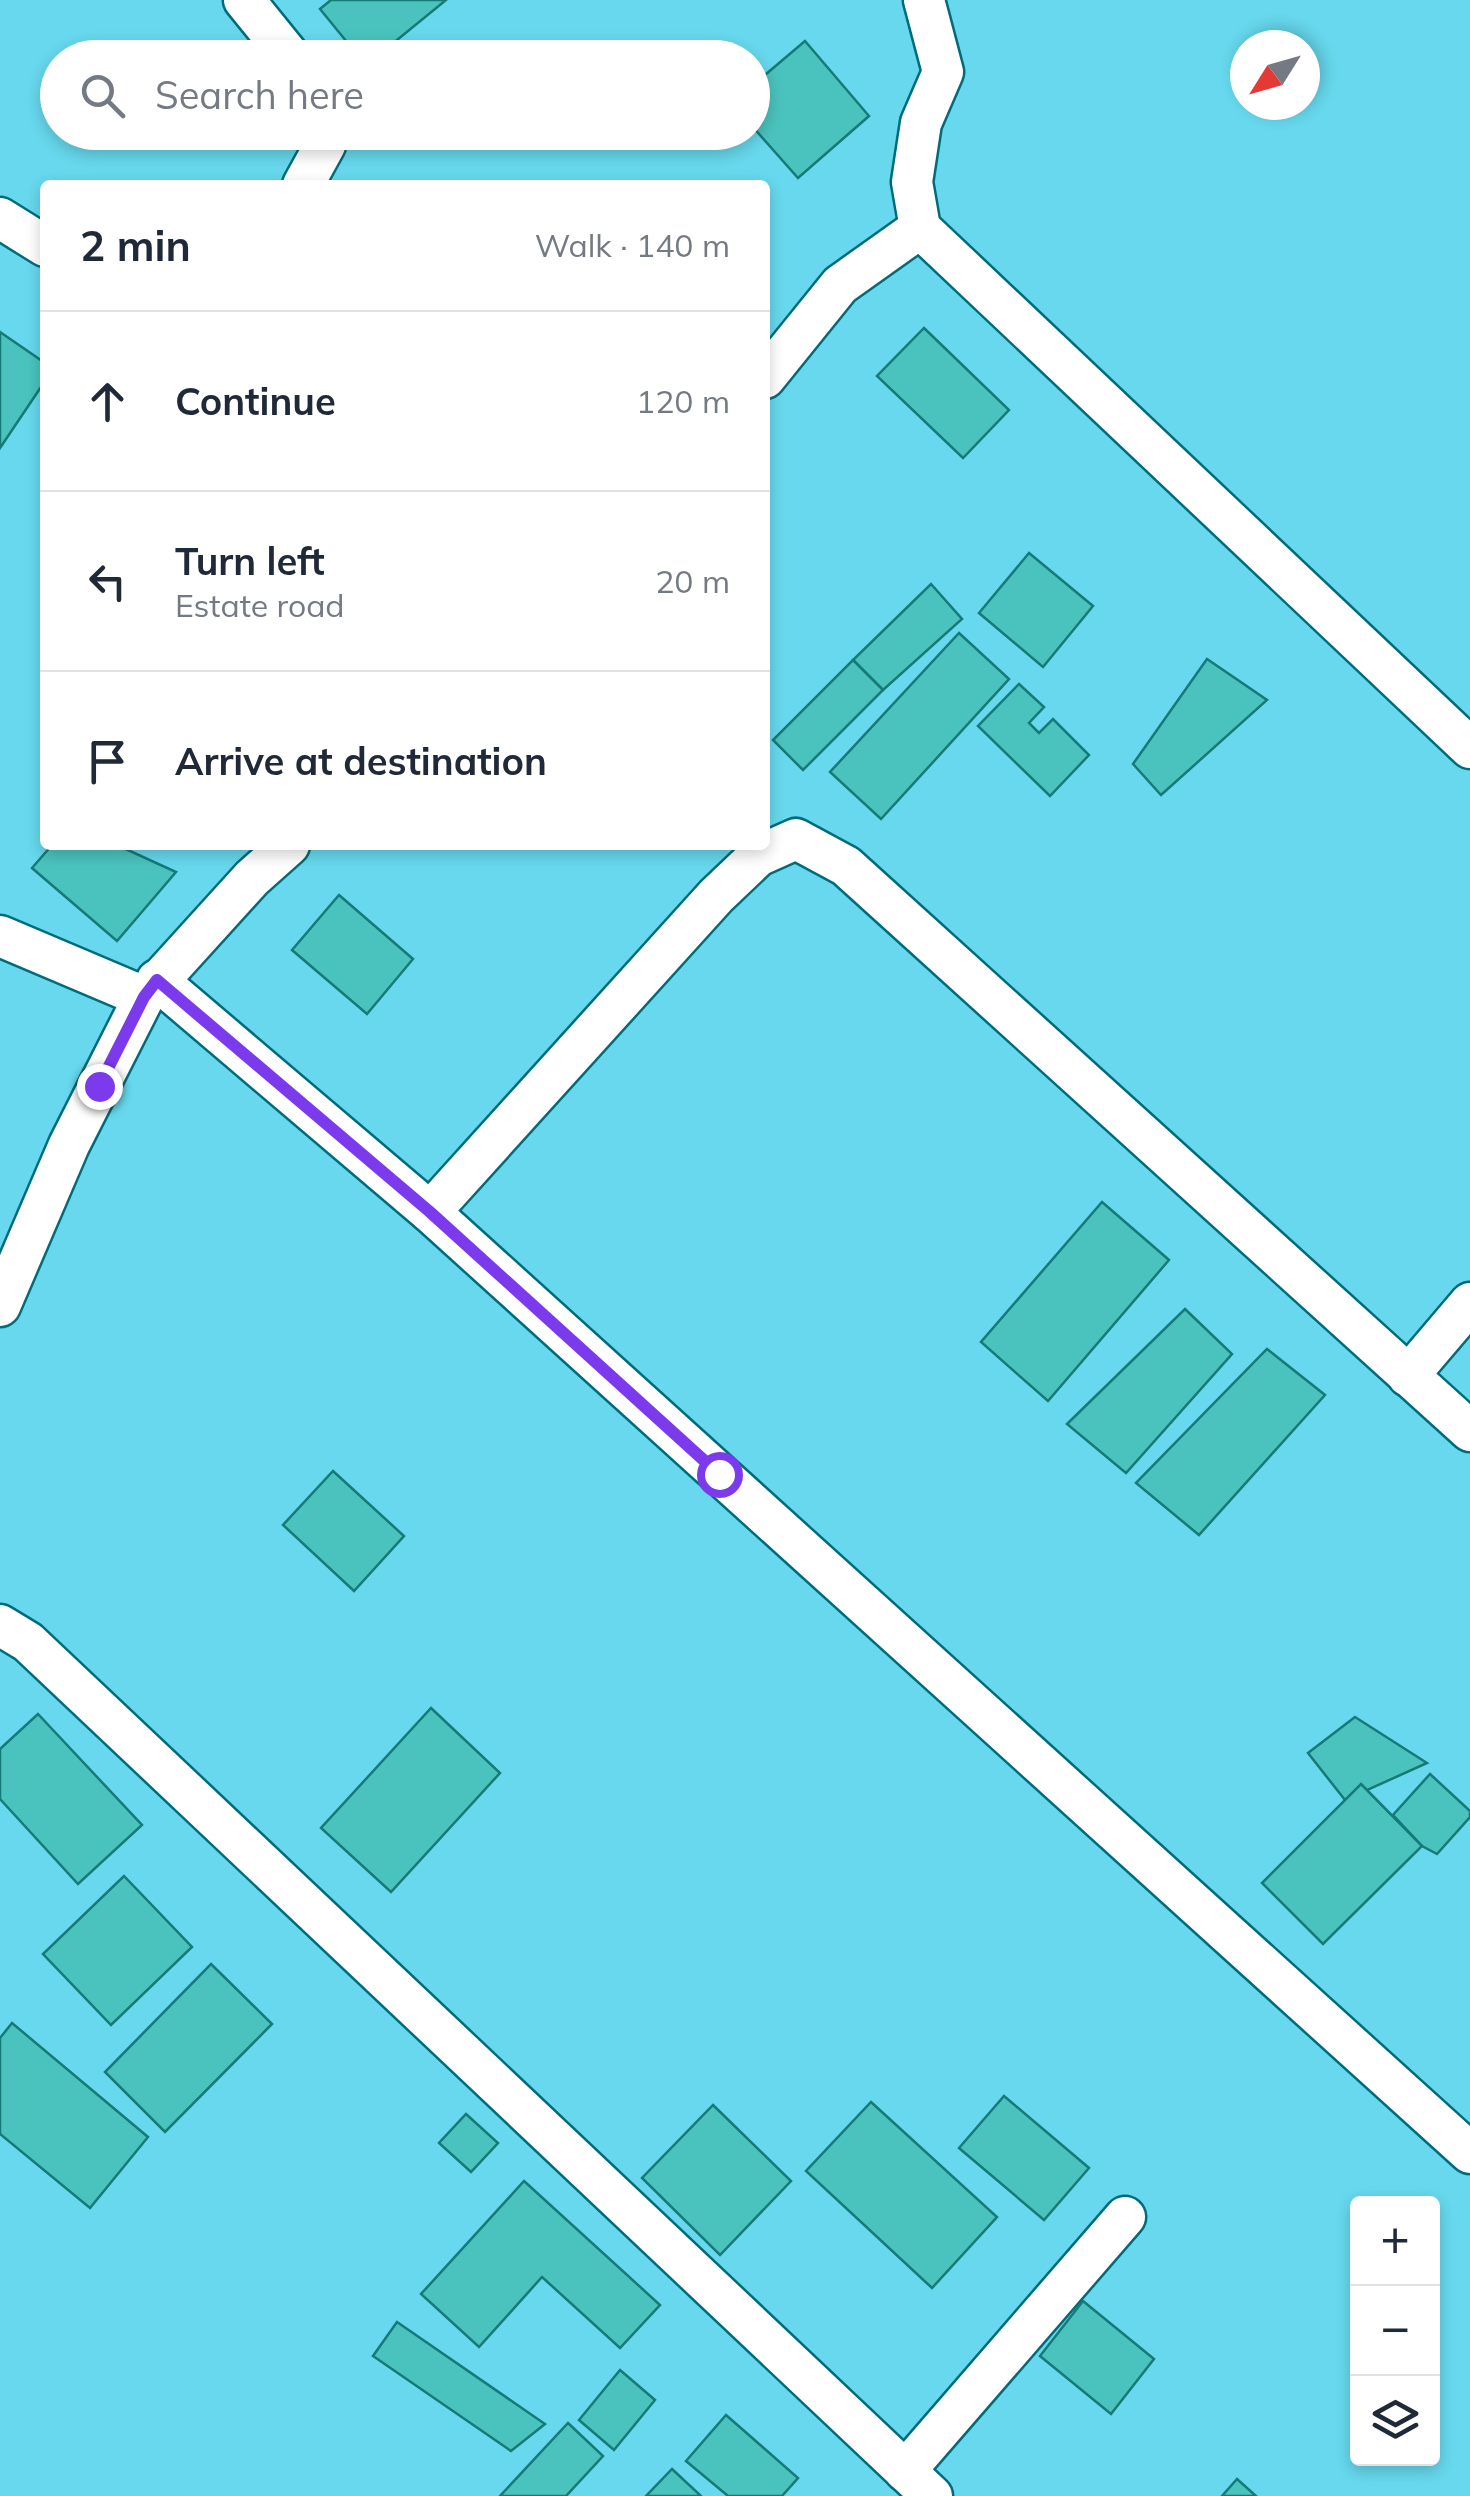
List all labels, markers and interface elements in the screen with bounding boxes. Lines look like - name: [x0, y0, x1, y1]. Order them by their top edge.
- north arrow: [1230, 30, 1320, 120]
- search box: [40, 40, 770, 150]
- icon: search: [75, 68, 130, 123]
- text: Search here: [155, 71, 364, 119]
- text: 2 min: [80, 219, 191, 272]
- text: Walk · 140 m: [535, 225, 730, 265]
- icon: ahead: [80, 374, 135, 429]
- text: Continue: [175, 377, 336, 425]
- text: 120 m: [636, 381, 730, 421]
- text: Turn left: [175, 537, 325, 585]
- icon: left: [80, 554, 135, 609]
- text: 20 m: [655, 561, 730, 601]
- text: Estate road: [175, 585, 345, 625]
- icon: arrive: [80, 734, 135, 789]
- text: Arrive at destination: [175, 737, 547, 785]
- route end: [77, 1064, 123, 1110]
- route start: [697, 1452, 743, 1498]
- map controls: [1350, 2196, 1440, 2466]
- button: +: [1350, 2196, 1440, 2286]
- button: −: [1350, 2286, 1440, 2376]
- button: layers: [1350, 2376, 1440, 2466]

